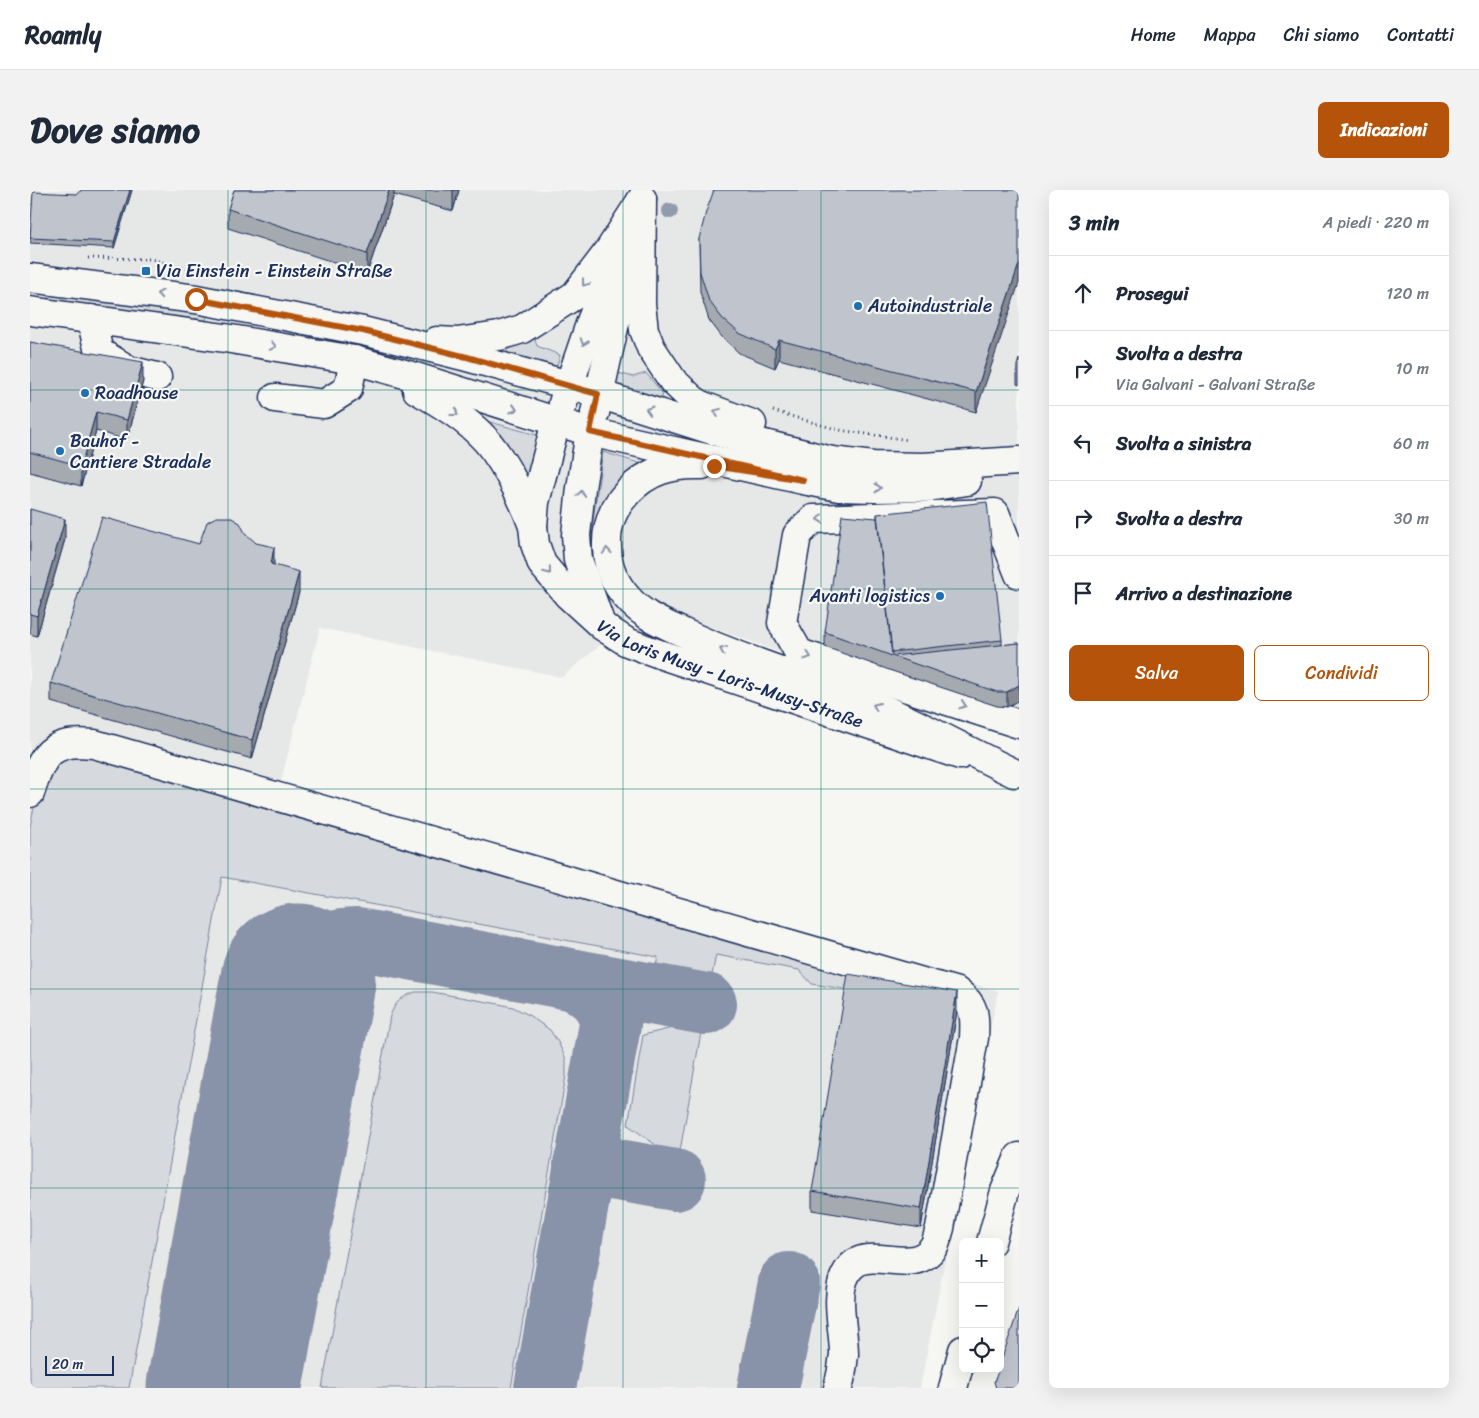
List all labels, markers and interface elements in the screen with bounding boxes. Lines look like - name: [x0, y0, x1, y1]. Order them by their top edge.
- text: Roamly: [25, 14, 101, 56]
- text: Home: [1131, 19, 1176, 51]
- text: Mappa: [1204, 19, 1256, 51]
- text: Chi siamo: [1284, 19, 1359, 51]
- text: Contatti: [1387, 19, 1454, 51]
- text: Dove siamo: [30, 99, 200, 161]
- button: Indicazioni: [1318, 102, 1449, 158]
- text: 3 min: [1069, 204, 1119, 242]
- text: A piedi · 220 m: [1323, 208, 1429, 237]
- place label: Via Einstein - Einstein Straße: [156, 255, 392, 287]
- marker: Via Einstein - Einstein Straße: [140, 265, 152, 277]
- one-way arrow: [582, 277, 590, 286]
- text: Prosegui: [1116, 277, 1189, 310]
- icon: ahead: [1069, 279, 1097, 307]
- text: 120 m: [1386, 279, 1429, 308]
- route start: [185, 288, 208, 311]
- one-way arrow: [156, 289, 164, 300]
- place label: Autoindustriale: [867, 290, 992, 322]
- marker: Autoindustriale: [852, 300, 864, 312]
- one-way arrow: [580, 337, 590, 345]
- text: Svolta a destra: [1116, 337, 1242, 370]
- one-way arrow: [268, 341, 277, 351]
- icon: right: [1069, 354, 1097, 382]
- text: 10 m: [1396, 354, 1429, 383]
- text: Via Galvani - Galvani Straße: [1116, 370, 1315, 399]
- place label: Roadhouse: [95, 377, 178, 409]
- marker: Roadhouse: [79, 387, 91, 399]
- one-way arrow: [509, 403, 518, 413]
- one-way arrow: [645, 406, 653, 416]
- one-way arrow: [714, 407, 722, 417]
- one-way arrow: [449, 408, 458, 416]
- place label: Bauhof - Cantiere Stradale: [70, 425, 211, 478]
- text: Svolta a sinistra: [1116, 427, 1251, 460]
- icon: left: [1069, 429, 1097, 457]
- text: 60 m: [1393, 429, 1429, 458]
- marker: Bauhof - Cantiere Stradale: [54, 445, 66, 457]
- route end: [703, 455, 726, 478]
- one-way arrow: [875, 483, 883, 493]
- one-way arrow: [575, 490, 586, 498]
- text: Svolta a destra: [1116, 502, 1242, 535]
- icon: right: [1069, 504, 1097, 532]
- text: 30 m: [1394, 504, 1429, 533]
- one-way arrow: [816, 513, 824, 524]
- one-way arrow: [602, 547, 613, 555]
- one-way arrow: [543, 565, 551, 574]
- text: Arrivo a destinazione: [1116, 577, 1292, 610]
- icon: arrive: [1069, 579, 1097, 607]
- place label: Avanti logistics: [809, 580, 931, 612]
- marker: Avanti logistics: [934, 590, 946, 602]
- street label: Via Loris Musy - Loris-Musy-Straße: [590, 611, 868, 737]
- button: Salva: [1069, 645, 1244, 701]
- button: Condividi: [1254, 645, 1429, 701]
- one-way arrow: [719, 646, 728, 657]
- one-way arrow: [803, 650, 812, 660]
- one-way arrow: [958, 700, 966, 710]
- one-way arrow: [872, 701, 881, 712]
- map controls: [959, 1238, 1004, 1373]
- button: +: [959, 1238, 1004, 1283]
- button: −: [959, 1283, 1004, 1328]
- button: locate: [959, 1328, 1004, 1373]
- text: 20 m: [52, 1352, 83, 1377]
- scale bar: [45, 1353, 114, 1376]

